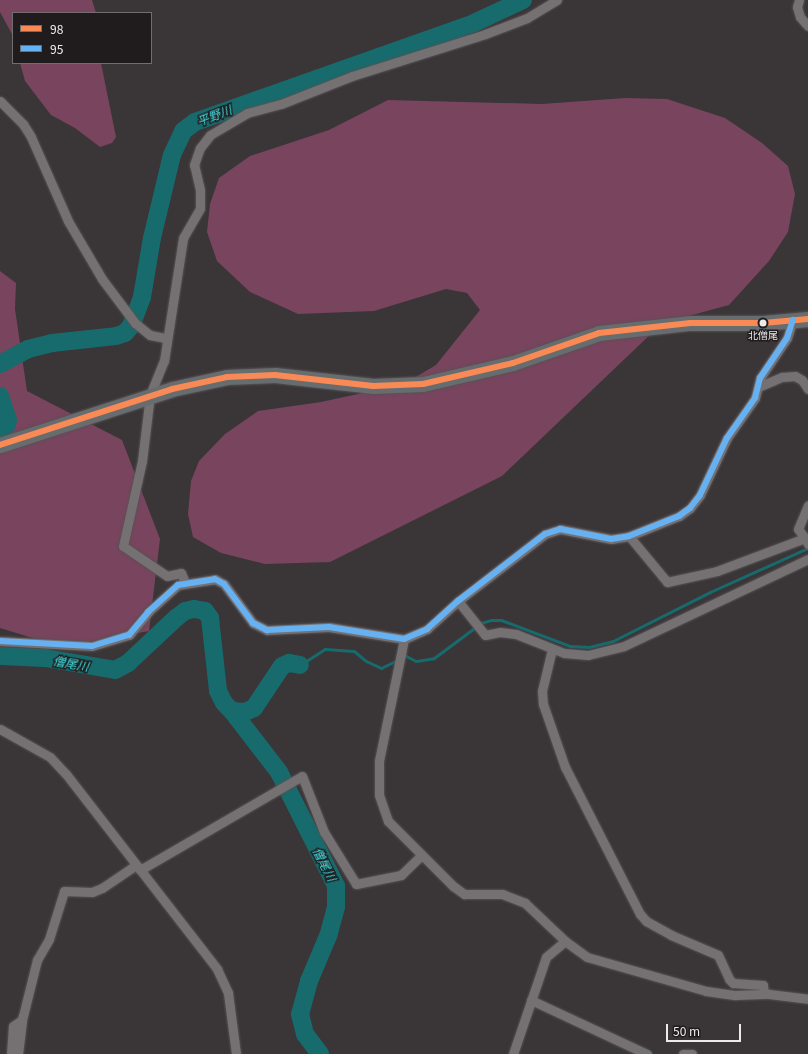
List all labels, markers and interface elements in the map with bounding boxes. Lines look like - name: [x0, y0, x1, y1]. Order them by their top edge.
- legend: [12, 12, 152, 64]
- text: 98: [50, 20, 63, 37]
- text: 95: [50, 40, 63, 57]
- water label: 平野川: [195, 102, 233, 128]
- marker: 北僧尾: [758, 318, 768, 328]
- place label: 北僧尾: [748, 329, 778, 341]
- water label: 僧尾川: [52, 653, 90, 673]
- water label: 僧尾川: [310, 845, 340, 883]
- scale bar: [668, 1016, 743, 1042]
- text: 50 m: [673, 1022, 700, 1039]

